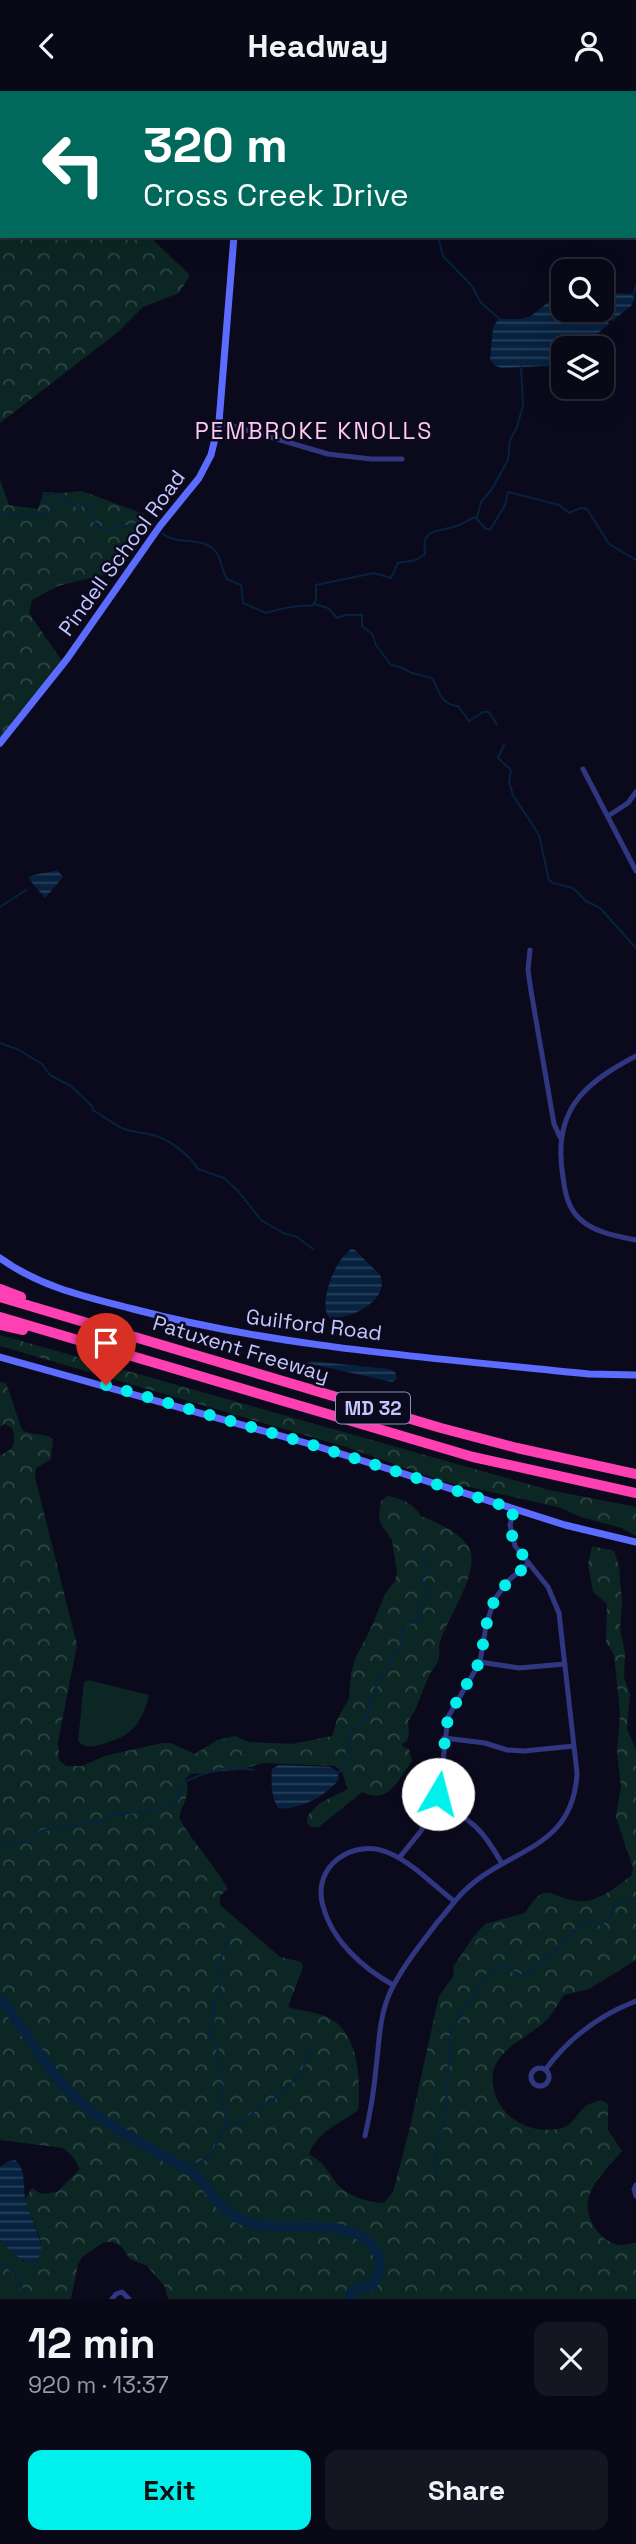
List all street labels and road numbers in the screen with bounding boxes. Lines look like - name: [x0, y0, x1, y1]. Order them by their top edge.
- street label: Pindell School Road: [52, 464, 191, 641]
- street label: Guilford Road: [245, 1303, 384, 1346]
- street label: Patuxent Freeway: [150, 1309, 333, 1388]
- road number: MD 32: [336, 1393, 410, 1423]

